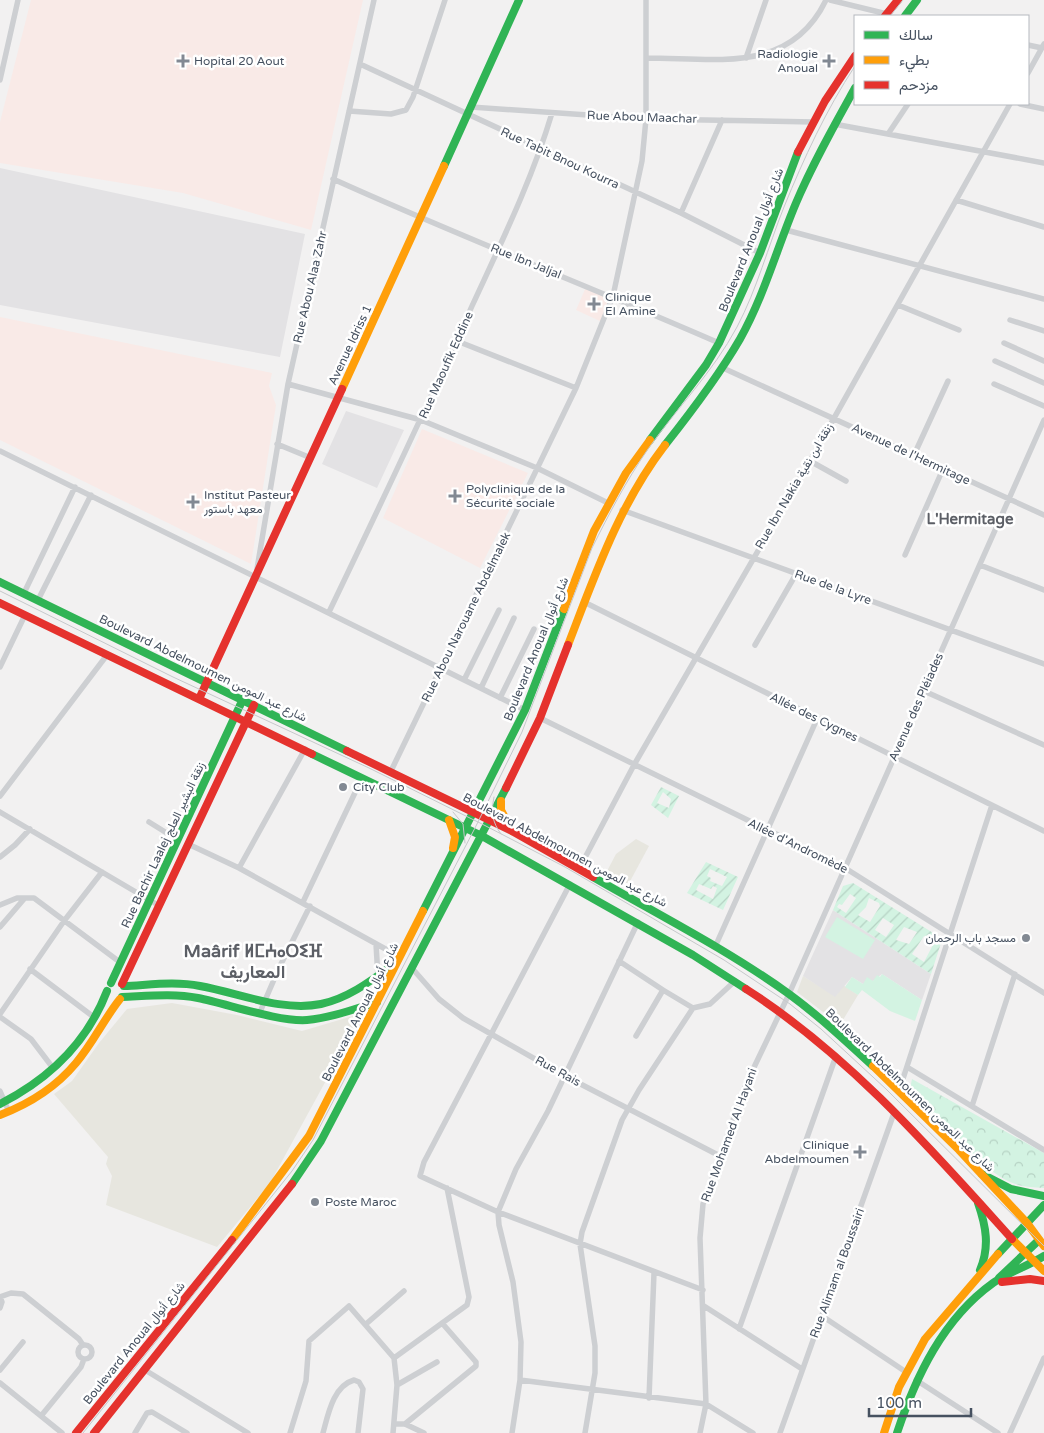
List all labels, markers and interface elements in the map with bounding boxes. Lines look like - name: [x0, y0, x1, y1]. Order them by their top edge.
- legend: [854, 15, 1029, 105]
- text: سالك: [899, 26, 933, 44]
- place label: Radiologie Anoual: [757, 47, 818, 75]
- text: بطيء: [899, 51, 929, 73]
- marker: Hopital 20 Aout: [176, 54, 190, 68]
- place label: Hopital 20 Aout: [194, 54, 285, 68]
- marker: Radiologie Anoual: [822, 54, 836, 68]
- text: مزدحم: [899, 76, 938, 95]
- street label: Rue Abou Maachar: [587, 108, 698, 126]
- street label: Rue Tabit Bnou Kourra: [499, 124, 621, 192]
- street label: Boulevard Anoual شارع أنوال: [716, 166, 788, 315]
- street label: Rue Abou Alaa Zahr: [290, 229, 330, 344]
- street label: Rue Ibn Jaljal: [489, 240, 563, 282]
- place label: Clinique El Amine: [605, 290, 656, 318]
- marker: Clinique El Amine: [587, 297, 601, 311]
- street label: Avenue Idriss 1: [325, 303, 375, 387]
- street label: Rue Maoufik Eddine: [416, 309, 476, 421]
- street label: Avenue de l'Hermitage: [849, 420, 973, 488]
- street label: Rue Ibn Nakia زنقة ابن نقية: [752, 421, 837, 552]
- place label: Polyclinique de la Sécurité sociale: [466, 482, 565, 510]
- place label: Institut Pasteur معهد باستور: [203, 488, 291, 517]
- marker: Polyclinique de la Sécurité sociale: [448, 489, 462, 503]
- marker: Institut Pasteur معهد باستور: [186, 495, 200, 509]
- district label: L'Hermitage: [927, 510, 1014, 529]
- street label: Rue Abou Narouane Abdelmalek: [419, 529, 514, 704]
- street label: Rue de la Lyre: [793, 567, 873, 607]
- street label: Boulevard Anoual شارع أنوال: [501, 575, 573, 724]
- street label: Boulevard Abdelmoumen شارع عبد المومن: [96, 611, 309, 726]
- street label: Avenue des Pléiades: [886, 651, 946, 763]
- street label: Allée des Cygnes: [768, 690, 861, 745]
- street label: Rue Bachir Laalej زنقة البشير العلج: [118, 760, 210, 931]
- place label: City Club: [353, 780, 405, 794]
- marker: City Club: [337, 781, 349, 793]
- street label: Boulevard Abdelmoumen شارع عبد المومن: [460, 790, 669, 912]
- street label: Allée d'Andromède: [746, 816, 850, 876]
- place label: مسجد باب الرحمان: [925, 931, 1016, 946]
- marker: مسجد باب الرحمان: [1020, 932, 1032, 944]
- district label: Maârif ⵍⵎⵄⴰⵔⵉⴼ المعاريف: [184, 940, 323, 983]
- street label: Boulevard Anoual شارع أنوال: [319, 940, 403, 1085]
- street label: Boulevard Abdelmoumen شارع عبد المومن: [821, 1005, 997, 1176]
- street label: Rue Rais: [533, 1053, 583, 1089]
- street label: Rue Mohamed Al Hayani: [698, 1066, 760, 1204]
- place label: Clinique Abdelmoumen: [764, 1138, 849, 1166]
- marker: Clinique Abdelmoumen: [853, 1145, 867, 1159]
- place label: Poste Maroc: [325, 1195, 397, 1209]
- marker: Poste Maroc: [309, 1196, 321, 1208]
- street label: Rue Alimam al Boussairi: [807, 1206, 867, 1340]
- street label: Boulevard Anoual شارع أنوال: [80, 1279, 189, 1408]
- scale bar: [869, 1386, 972, 1418]
- text: 100 m: [876, 1394, 922, 1412]

